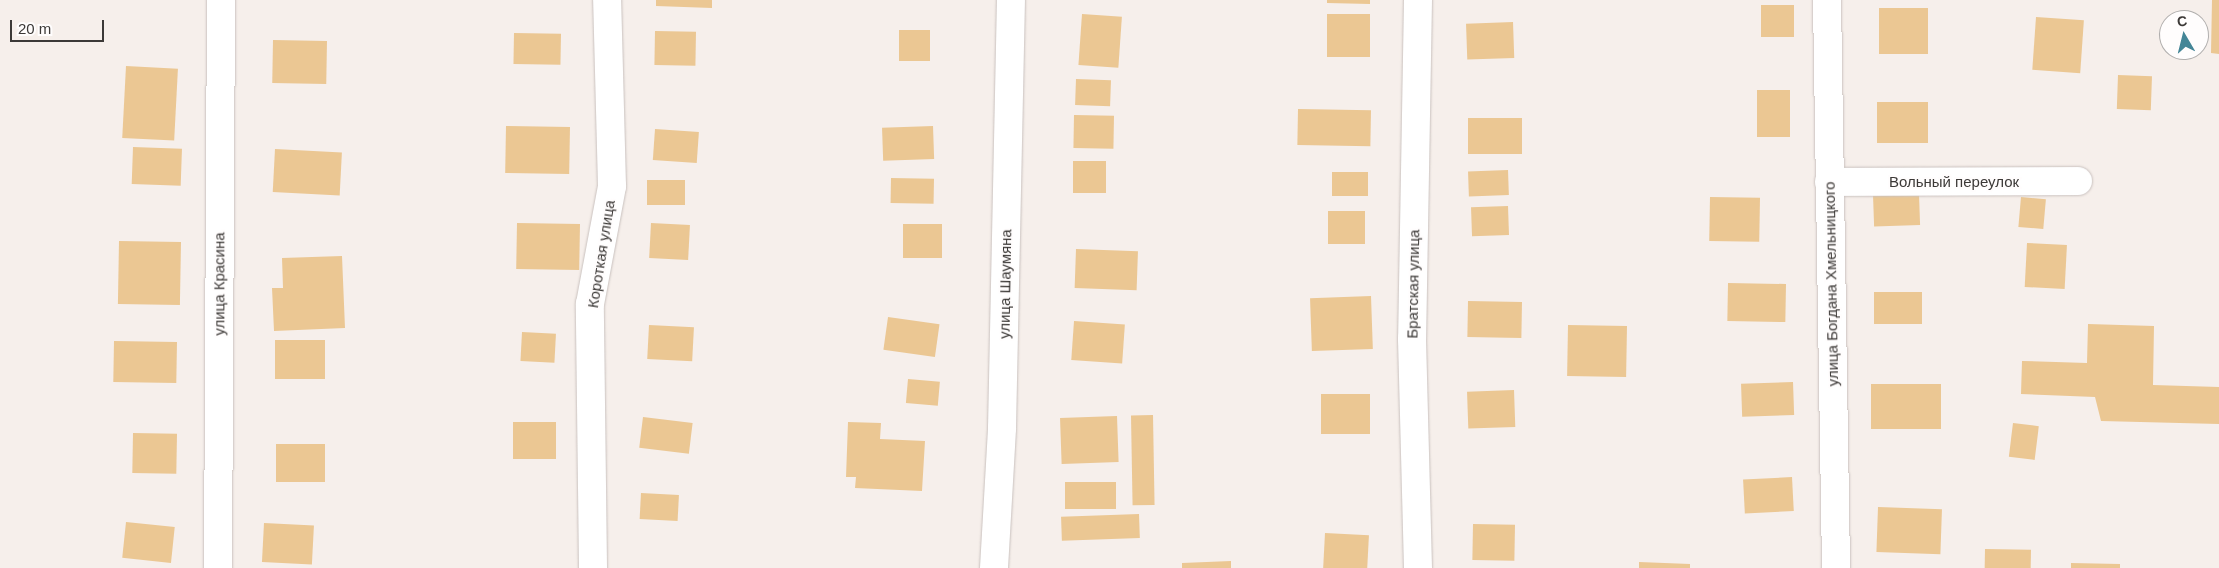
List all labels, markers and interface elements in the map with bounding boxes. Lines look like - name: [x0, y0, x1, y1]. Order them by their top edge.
- scale bar: [12, 10, 106, 42]
- north arrow: [2159, 10, 2209, 60]
- text: С: [2176, 13, 2188, 30]
- text: 20 m: [18, 20, 51, 37]
- street label: Вольный переулок: [1889, 173, 2019, 191]
- street label: улица Богдана Хмельницкого: [1820, 181, 1842, 387]
- street label: Короткая улица: [584, 199, 618, 309]
- street label: улица Шаумяна: [995, 229, 1015, 339]
- street label: Братская улица: [1403, 229, 1423, 339]
- street label: улица Красина: [210, 232, 228, 336]

